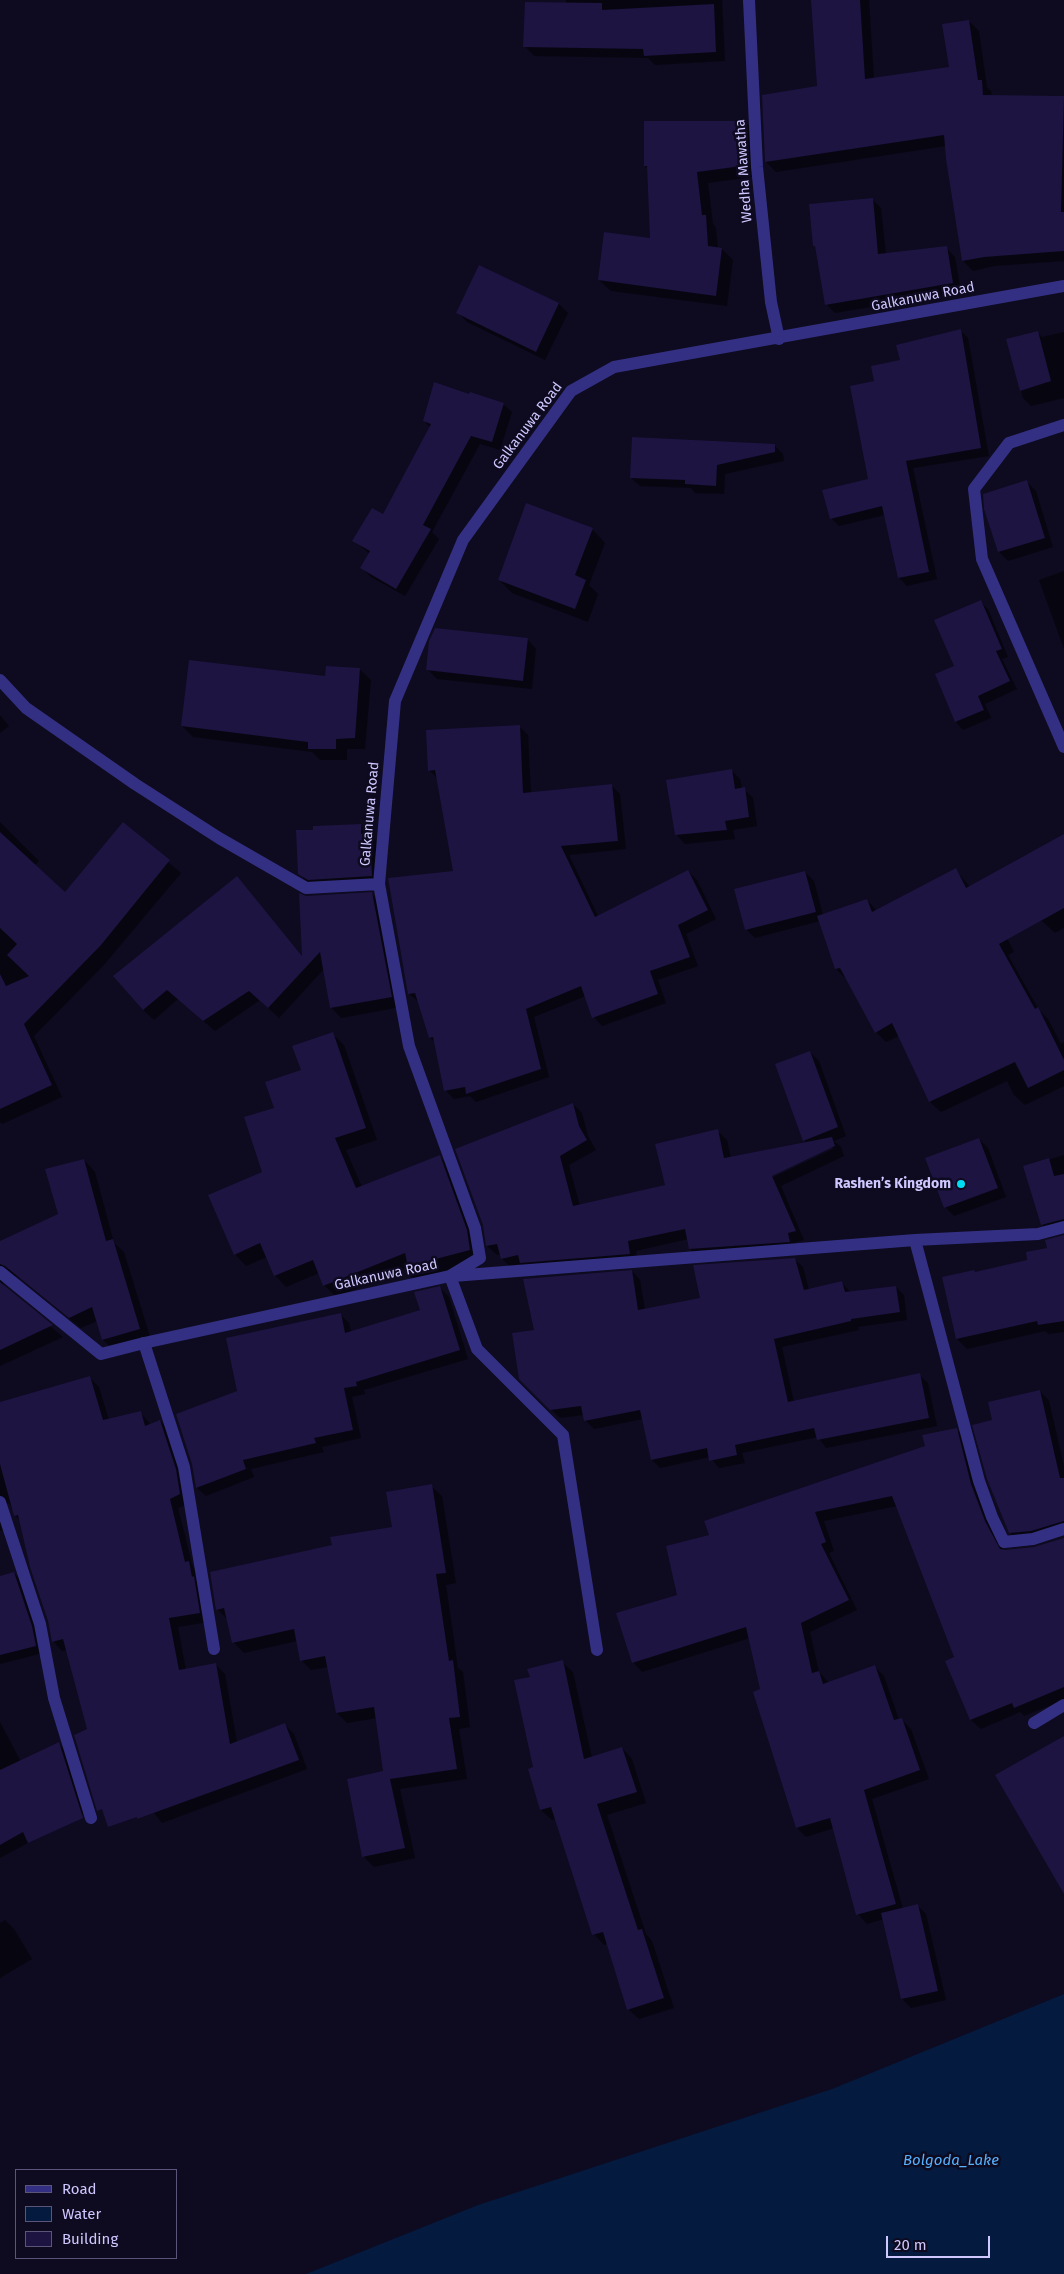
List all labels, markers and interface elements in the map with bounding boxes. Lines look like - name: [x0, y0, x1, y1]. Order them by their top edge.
- street label: Wedha Mawatha: [732, 119, 756, 223]
- street label: Galkanuwa Road: [870, 279, 976, 315]
- street label: Galkanuwa Road: [490, 379, 566, 473]
- street label: Galkanuwa Road: [357, 761, 383, 867]
- place label: Rashen’s Kingdom: [834, 1176, 951, 1192]
- marker: Rashen’s Kingdom: [955, 1178, 967, 1190]
- street label: Galkanuwa Road: [333, 1256, 439, 1294]
- water label: Bolgoda_Lake: [903, 2152, 999, 2170]
- legend: [15, 2169, 178, 2259]
- text: Road: [62, 2180, 97, 2198]
- text: Water: [62, 2205, 101, 2223]
- scale bar: [889, 2226, 993, 2258]
- text: Building: [62, 2230, 118, 2248]
- text: 20 m: [894, 2236, 927, 2254]

